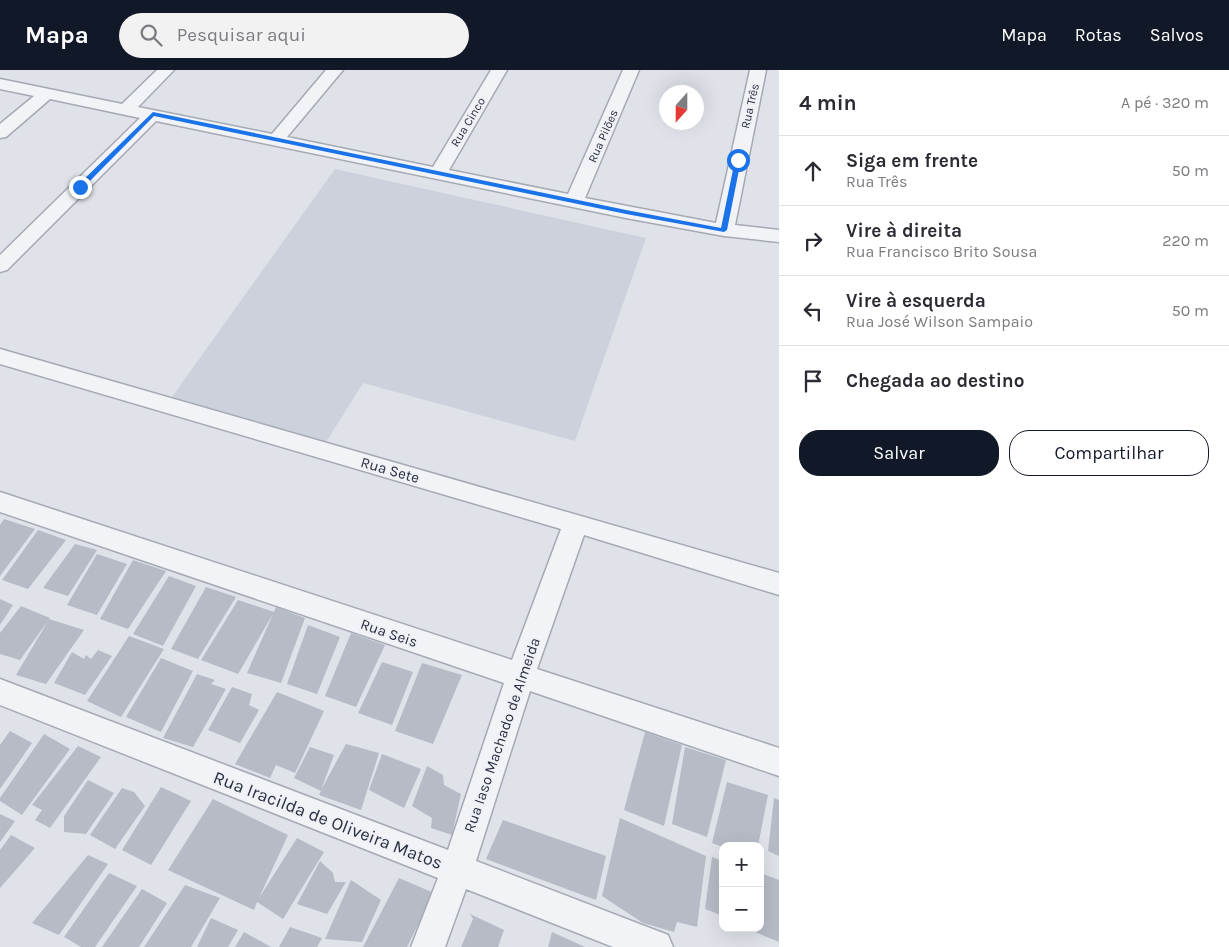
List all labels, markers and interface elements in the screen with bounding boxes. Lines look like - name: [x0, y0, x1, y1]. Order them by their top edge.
- search box: [119, 13, 469, 58]
- text: Mapa: [25, 21, 89, 49]
- icon: search: [137, 21, 165, 49]
- text: Pesquisar aqui: [177, 24, 306, 46]
- text: Mapa: [1001, 24, 1047, 46]
- text: Rotas: [1075, 24, 1122, 46]
- text: Salvos: [1150, 24, 1204, 46]
- street label: Rua Três: [738, 82, 762, 130]
- north arrow: [659, 85, 704, 130]
- text: 4 min: [799, 91, 857, 115]
- text: A pé · 320 m: [1121, 93, 1209, 112]
- street label: Rua Cinco: [448, 95, 488, 149]
- street label: Rua Pilões: [585, 107, 621, 165]
- route start: [727, 149, 750, 172]
- text: Siga em frente: [846, 150, 978, 172]
- icon: ahead: [799, 157, 827, 185]
- text: 50 m: [1172, 161, 1209, 180]
- text: Rua Três: [846, 172, 907, 191]
- route end: [69, 176, 92, 199]
- text: Vire à direita: [846, 220, 962, 242]
- icon: right: [799, 227, 827, 255]
- text: 220 m: [1162, 231, 1209, 250]
- text: Rua Francisco Brito Sousa: [846, 242, 1037, 261]
- text: Vire à esquerda: [846, 290, 986, 312]
- icon: left: [799, 297, 827, 325]
- text: 50 m: [1172, 301, 1209, 320]
- text: Rua José Wilson Sampaio: [846, 312, 1033, 331]
- icon: arrive: [799, 367, 827, 395]
- text: Chegada ao destino: [846, 370, 1024, 392]
- button: Salvar: [799, 430, 999, 476]
- button: Compartilhar: [1009, 430, 1209, 476]
- street label: Rua Sete: [359, 453, 421, 487]
- street label: Rua Seis: [358, 615, 420, 651]
- street label: Rua Iaso Machado de Almeida: [460, 635, 544, 835]
- street label: Rua Iracilda de Oliveira Matos: [210, 766, 446, 874]
- map controls: [719, 842, 764, 932]
- button: +: [719, 842, 764, 887]
- button: −: [719, 887, 764, 932]

